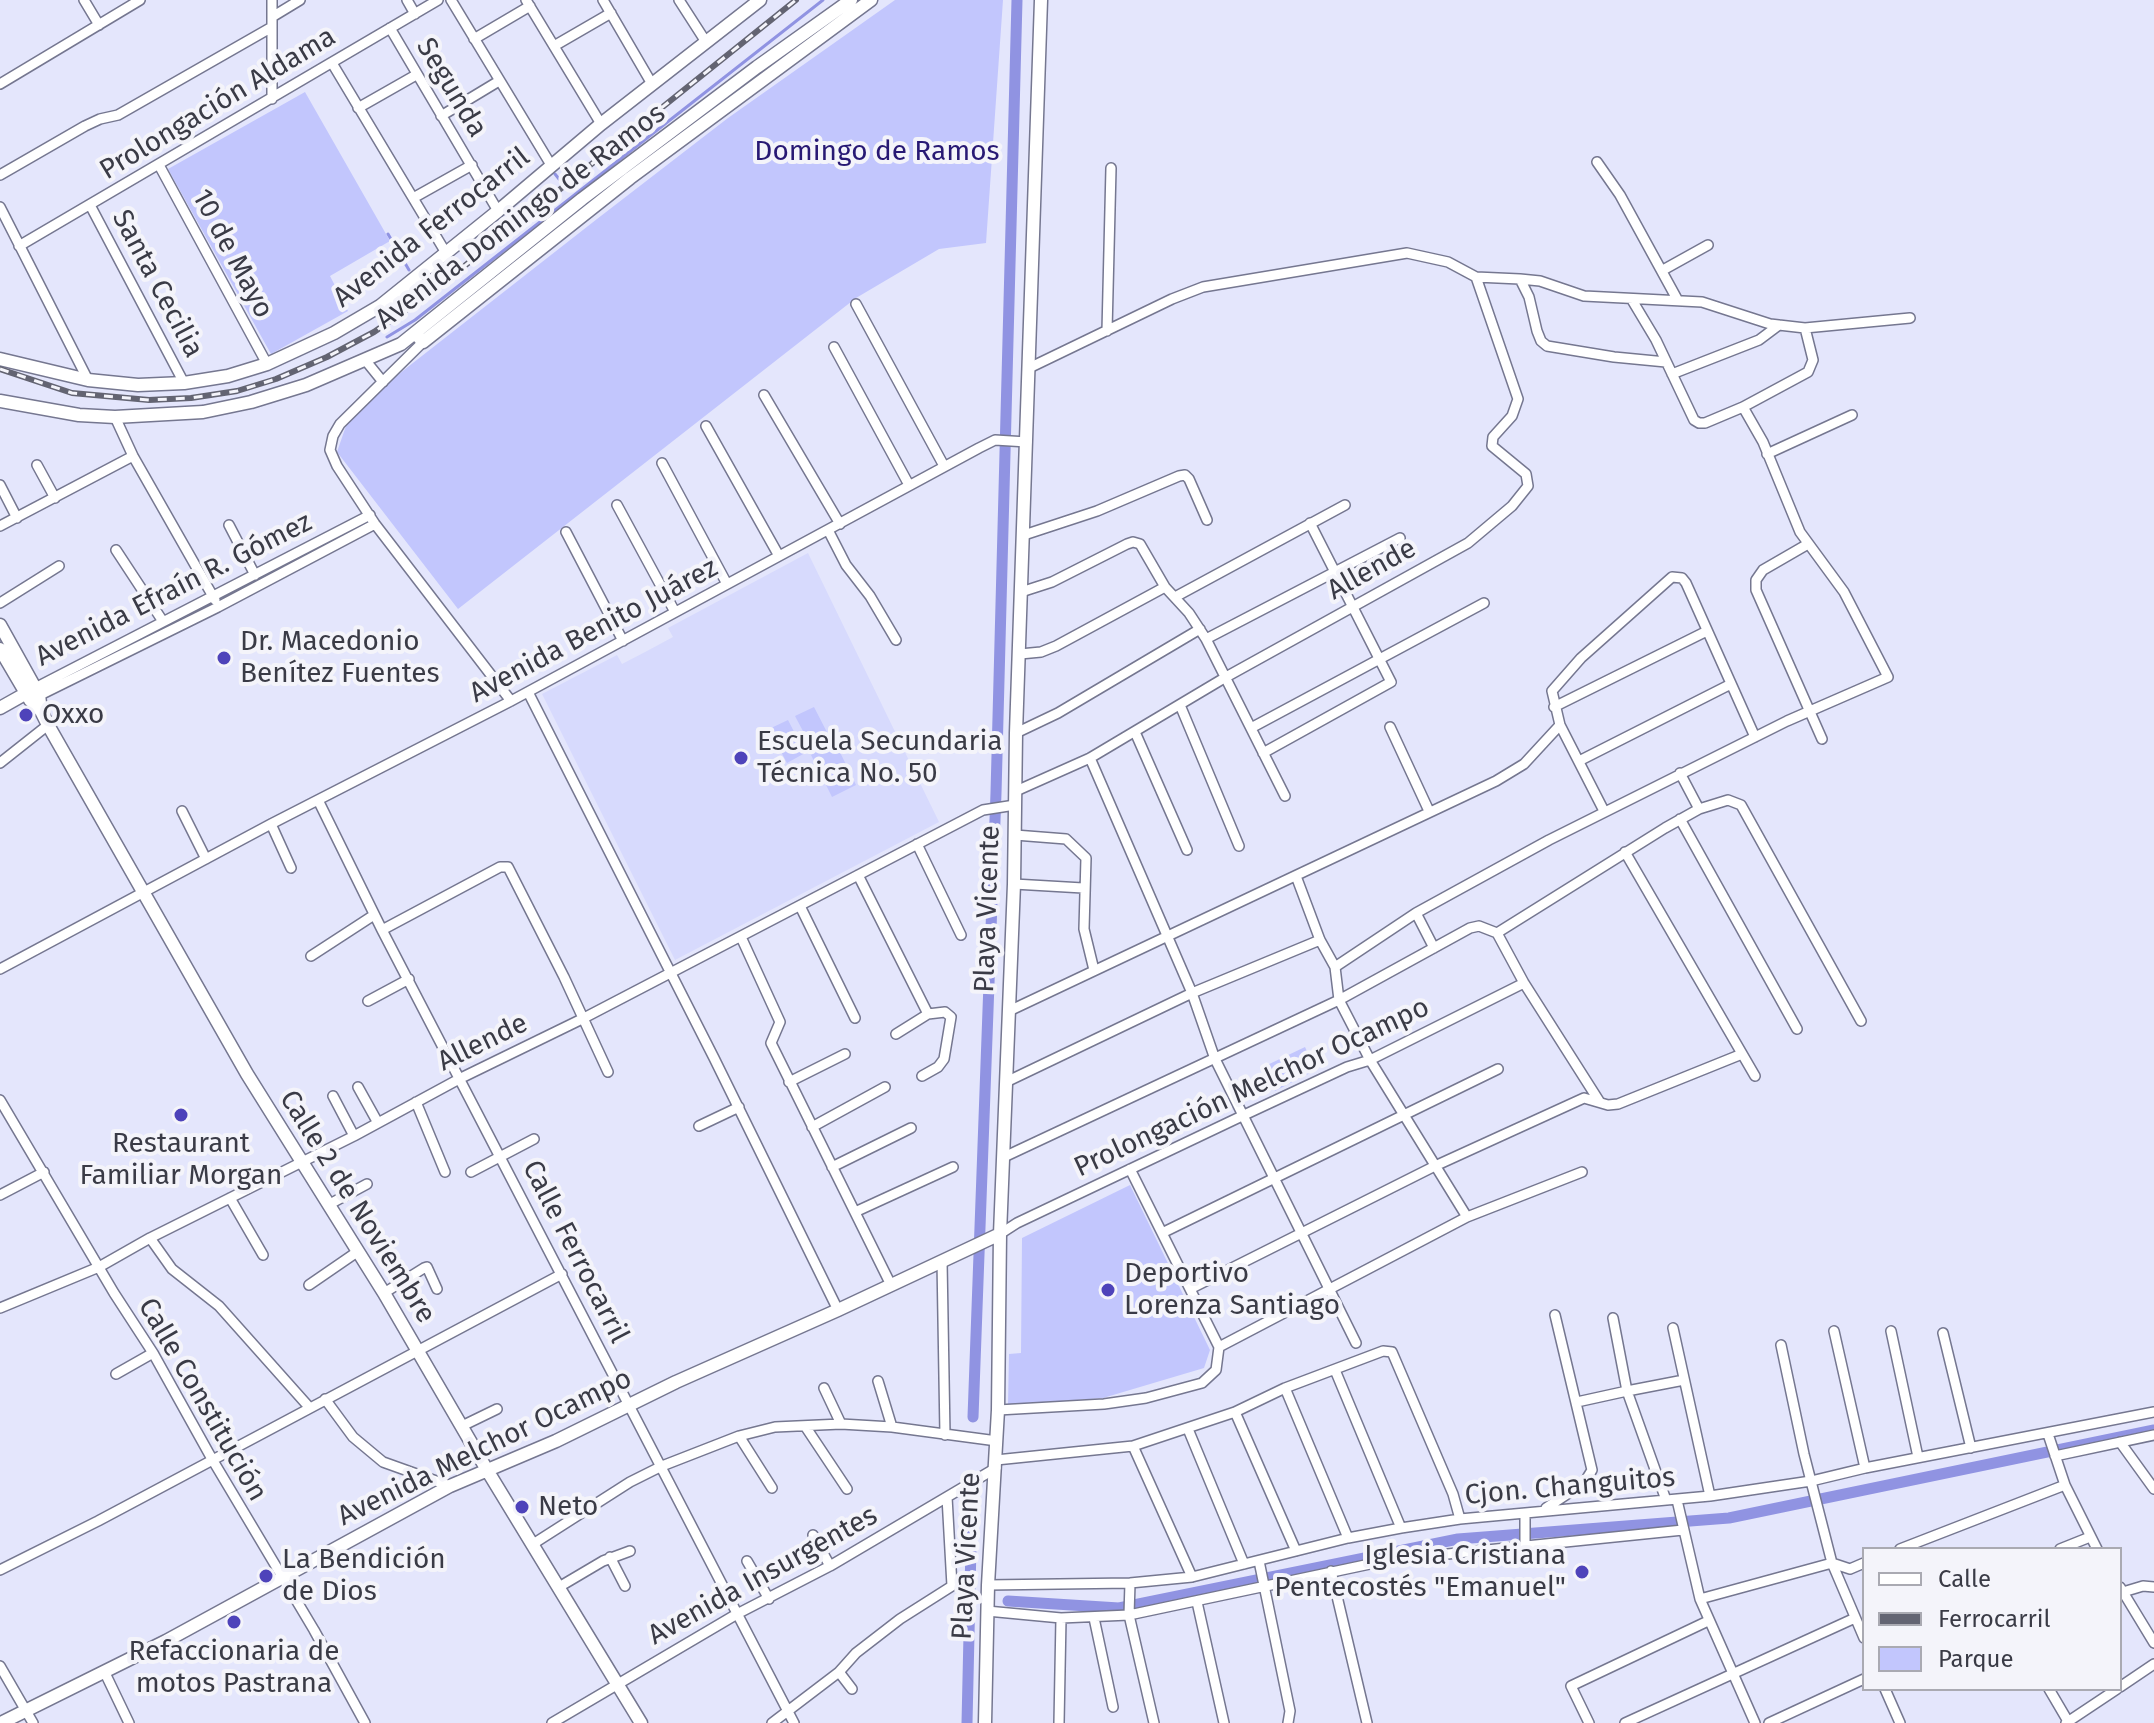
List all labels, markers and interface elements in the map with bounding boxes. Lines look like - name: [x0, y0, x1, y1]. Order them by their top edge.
- street label: Prolongación Aldama: [94, 20, 342, 188]
- street label: Segunda: [408, 32, 494, 144]
- street label: Avenida Domingo de Ramos: [370, 97, 672, 337]
- park label: Domingo de Ramos: [754, 135, 1000, 169]
- street label: Avenida Ferrocarril: [327, 141, 537, 315]
- street label: 10 de Mayo: [184, 184, 280, 324]
- street label: Santa Cecilia: [104, 204, 210, 364]
- street label: Avenida Efraín R. Gómez: [30, 506, 318, 674]
- street label: Allende: [1322, 532, 1422, 608]
- street label: Avenida Benito Juárez: [464, 551, 724, 711]
- place label: Dr. Macedonio Benítez Fuentes: [240, 625, 440, 691]
- marker: Dr. Macedonio Benítez Fuentes: [215, 649, 233, 667]
- place label: Oxxo: [42, 698, 104, 732]
- marker: Oxxo: [17, 706, 35, 724]
- place label: Escuela Secundaria Técnica No. 50: [757, 725, 1003, 791]
- marker: Escuela Secundaria Técnica No. 50: [732, 749, 750, 767]
- street label: Playa Vicente: [968, 825, 1008, 993]
- street label: Prolongación Melchor Ocampo: [1069, 991, 1435, 1185]
- street label: Allende: [433, 1007, 533, 1079]
- street label: Calle 2 de Noviembre: [272, 1084, 442, 1330]
- marker: Restaurant Familiar Morgan: [172, 1106, 190, 1124]
- place label: Restaurant Familiar Morgan: [80, 1127, 282, 1193]
- street label: Calle Ferrocarril: [515, 1155, 635, 1349]
- place label: Deportivo Lorenza Santiago: [1124, 1257, 1340, 1323]
- marker: Deportivo Lorenza Santiago: [1099, 1281, 1117, 1299]
- street label: Calle Constitución: [130, 1293, 274, 1507]
- street label: Avenida Melchor Ocampo: [333, 1362, 637, 1534]
- street label: Cjon. Changuitos: [1463, 1461, 1677, 1513]
- street label: Playa Vicente: [946, 1471, 988, 1641]
- place label: Neto: [538, 1490, 598, 1524]
- marker: Neto: [513, 1498, 531, 1516]
- street label: Avenida Insurgentes: [643, 1499, 883, 1653]
- place label: Iglesia Cristiana Pentecostés "Emanuel": [1274, 1539, 1566, 1605]
- place label: La Bendición de Dios: [282, 1543, 446, 1609]
- legend: [1862, 1547, 2122, 1691]
- marker: Iglesia Cristiana Pentecostés "Emanuel": [1573, 1563, 1591, 1581]
- text: Calle: [1938, 1565, 1991, 1593]
- marker: La Bendición de Dios: [257, 1567, 275, 1585]
- text: Ferrocarril: [1938, 1605, 2050, 1633]
- marker: Refaccionaria de motos Pastrana: [225, 1613, 243, 1631]
- place label: Refaccionaria de motos Pastrana: [128, 1635, 340, 1701]
- text: Parque: [1938, 1645, 2014, 1673]

